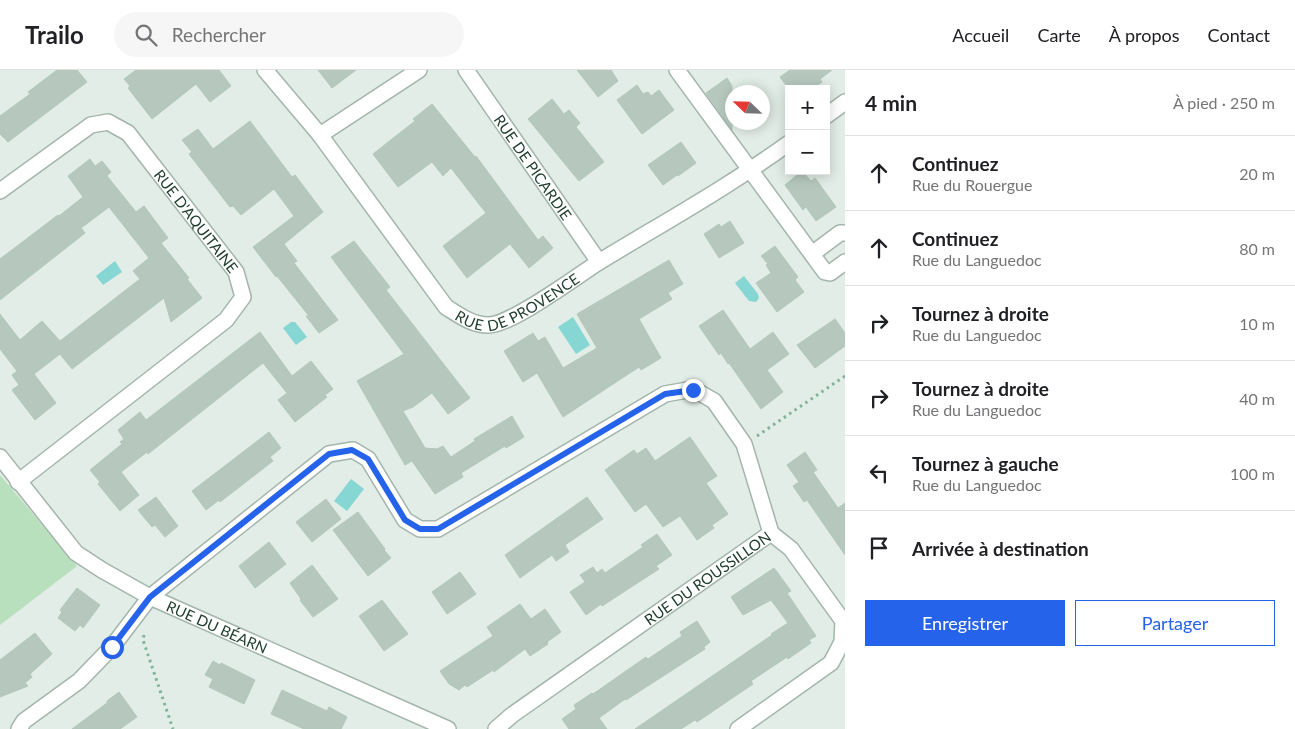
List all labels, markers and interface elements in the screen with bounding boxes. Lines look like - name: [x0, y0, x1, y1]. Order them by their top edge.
- search box: [114, 12, 464, 57]
- text: Trailo: [25, 20, 84, 49]
- icon: search: [132, 21, 160, 49]
- text: Rechercher: [172, 23, 266, 46]
- text: Accueil: [952, 24, 1009, 46]
- text: Carte: [1037, 24, 1081, 46]
- text: À propos: [1109, 24, 1180, 46]
- text: Contact: [1208, 24, 1270, 46]
- north arrow: [725, 85, 770, 130]
- map controls: [785, 85, 830, 175]
- button: +: [785, 85, 830, 130]
- text: 4 min: [865, 90, 917, 115]
- text: À pied · 250 m: [1173, 93, 1275, 112]
- street label: RUE DE PICARDIE: [491, 111, 576, 223]
- button: −: [785, 130, 830, 175]
- text: Continuez: [912, 152, 998, 175]
- icon: ahead: [865, 159, 893, 187]
- text: 20 m: [1239, 164, 1275, 183]
- street label: RUE D'AQUITAINE: [151, 166, 242, 276]
- text: Rue du Rouergue: [912, 175, 1032, 194]
- text: Continuez: [912, 227, 998, 250]
- icon: ahead: [865, 234, 893, 262]
- text: 80 m: [1239, 239, 1275, 258]
- text: Rue du Languedoc: [912, 250, 1042, 269]
- street label: RUE DE PROVENCE: [452, 269, 582, 334]
- text: Tournez à droite: [912, 302, 1049, 325]
- icon: right: [865, 309, 893, 337]
- text: 10 m: [1239, 314, 1275, 333]
- text: Rue du Languedoc: [912, 325, 1042, 344]
- text: Tournez à droite: [912, 377, 1049, 400]
- route end: [682, 379, 705, 402]
- icon: right: [865, 384, 893, 412]
- text: 40 m: [1239, 389, 1275, 408]
- text: Rue du Languedoc: [912, 400, 1042, 419]
- text: Tournez à gauche: [912, 452, 1059, 475]
- icon: left: [865, 459, 893, 487]
- text: 100 m: [1230, 464, 1275, 483]
- text: Rue du Languedoc: [912, 475, 1042, 494]
- street label: RUE DU ROUSSILLON: [641, 527, 774, 628]
- icon: arrive: [865, 534, 893, 562]
- text: Arrivée à destination: [912, 537, 1089, 560]
- street label: RUE DU BÉARN: [164, 597, 270, 657]
- button: Enregistrer: [865, 600, 1065, 646]
- button: Partager: [1075, 600, 1275, 646]
- route start: [101, 636, 124, 659]

